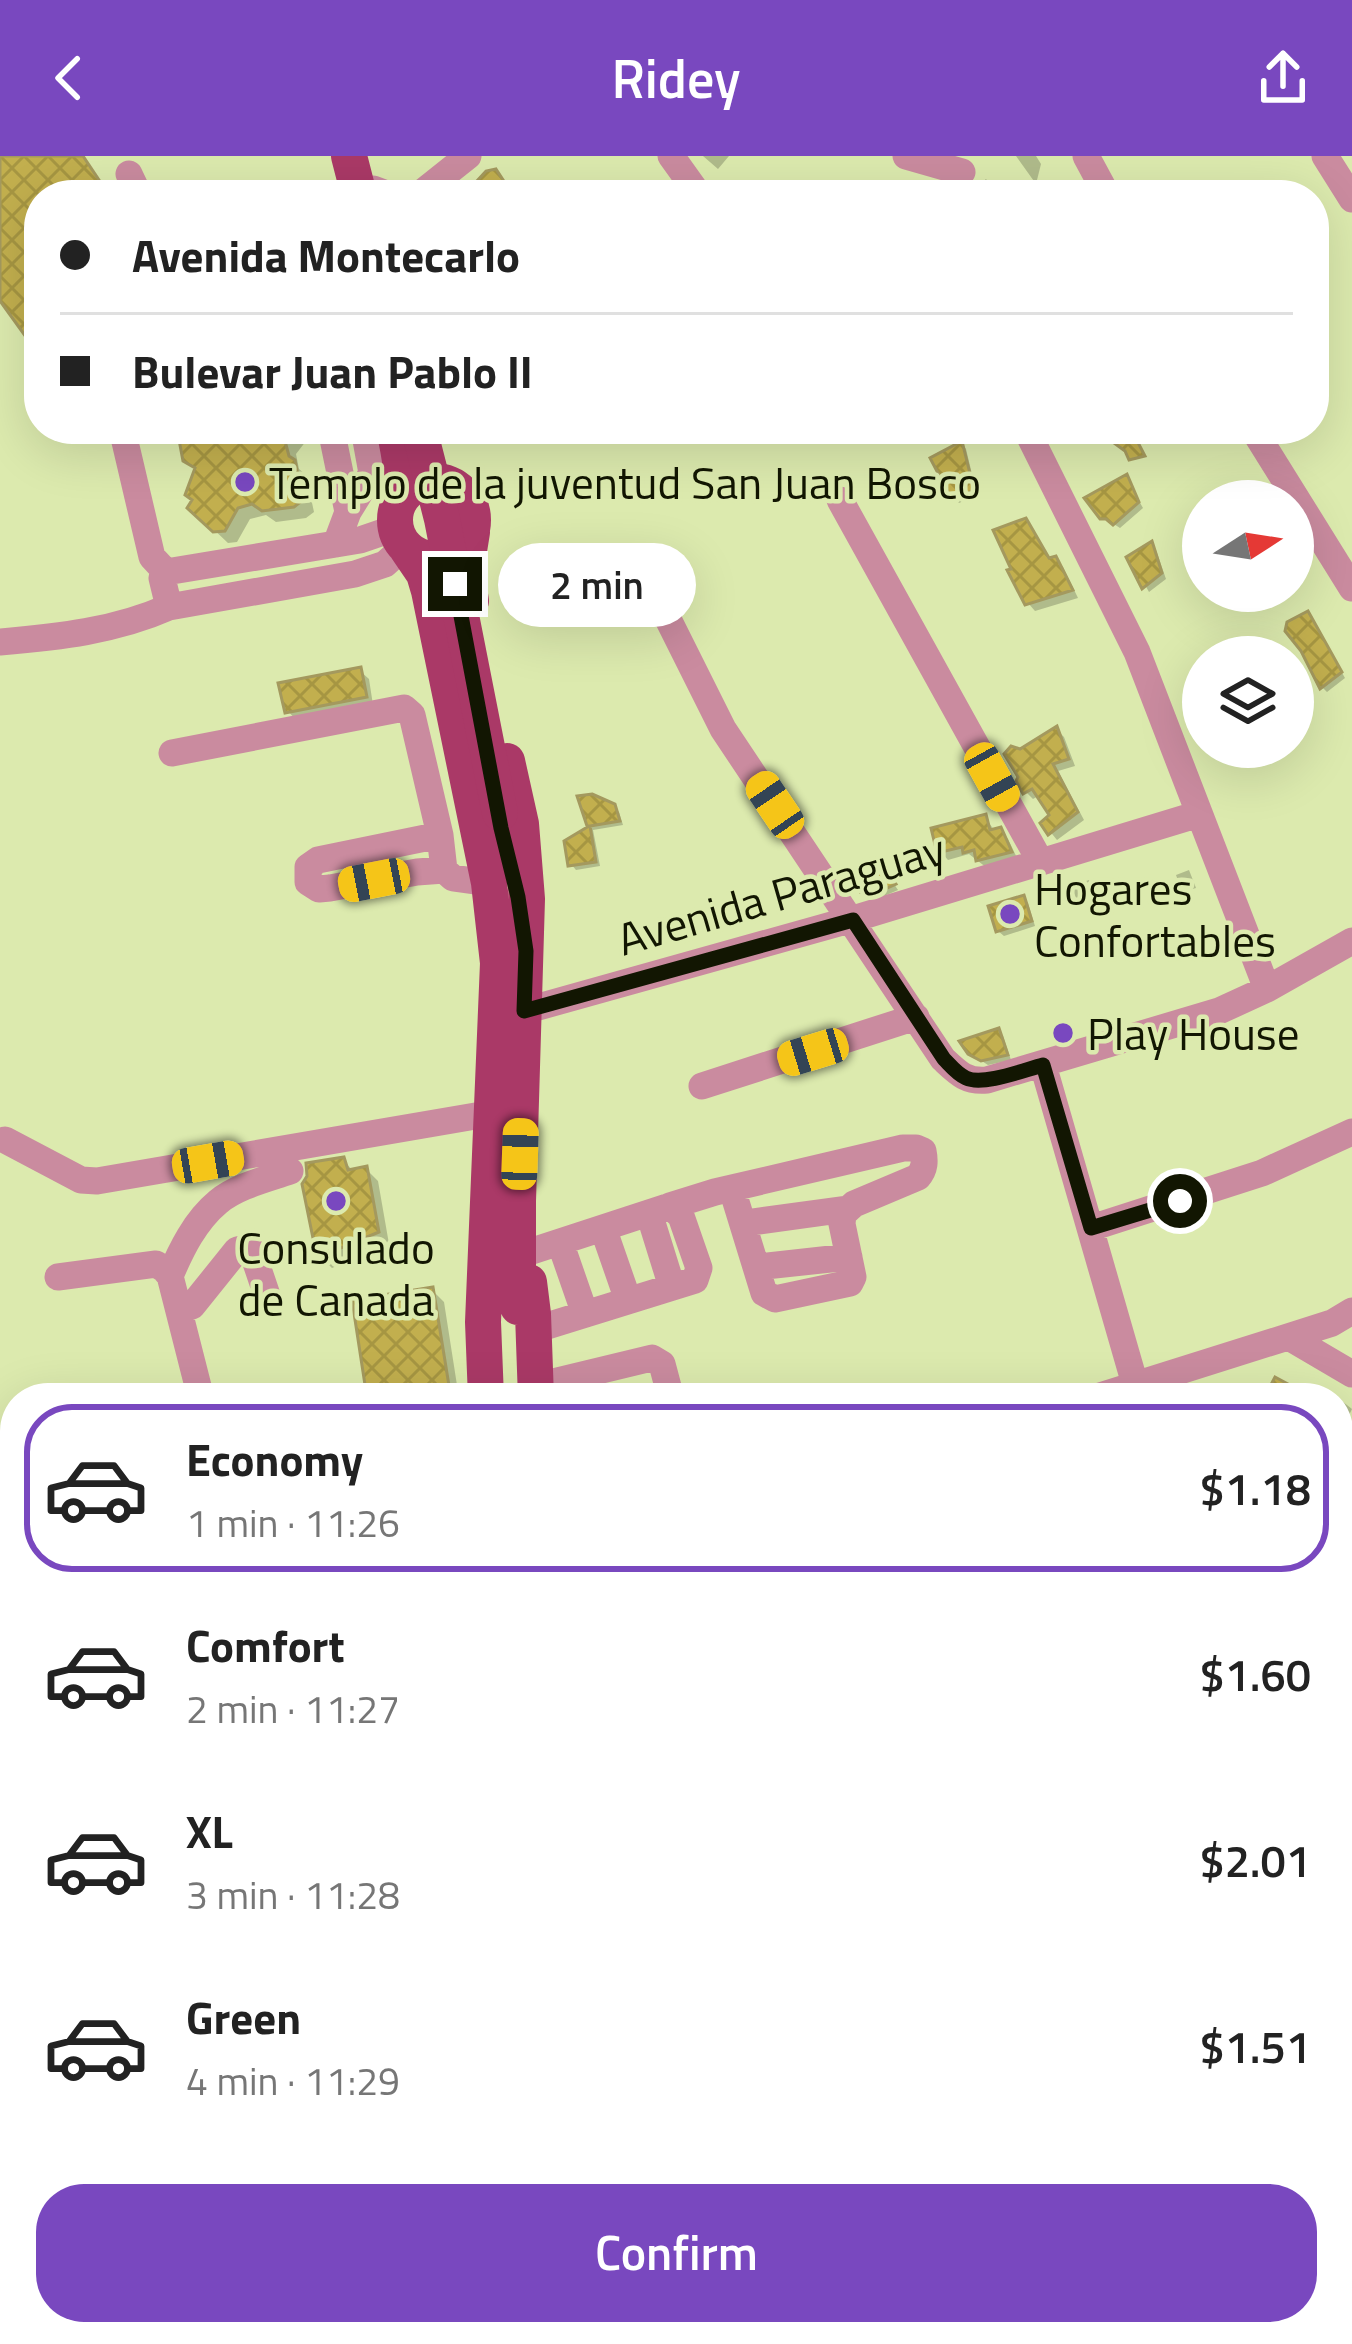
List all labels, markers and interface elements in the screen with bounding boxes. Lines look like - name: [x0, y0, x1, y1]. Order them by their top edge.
- text: Ridey: [611, 37, 741, 119]
- icon: back: [36, 45, 102, 111]
- icon: share: [1250, 45, 1316, 111]
- text: Avenida Montecarlo: [132, 221, 520, 289]
- text: Bulevar Juan Pablo II: [132, 337, 533, 405]
- place label: Templo de la juventud San Juan Bosco: [269, 448, 981, 516]
- marker: Templo de la juventud San Juan Bosco: [232, 469, 258, 495]
- north arrow: [1182, 480, 1314, 612]
- map controls: [1182, 480, 1314, 768]
- callout: 2 min: [497, 542, 695, 626]
- text: 2 min: [550, 555, 644, 614]
- route end: [428, 557, 482, 611]
- button: layers: [1182, 636, 1314, 768]
- car: [959, 737, 1025, 817]
- car: [740, 765, 810, 845]
- street label: Avenida Paraguay: [609, 814, 953, 972]
- place label: Hogares Confortables: [1034, 854, 1276, 974]
- car: [335, 855, 413, 905]
- marker: Hogares Confortables: [997, 901, 1023, 927]
- place label: Play House: [1087, 999, 1300, 1067]
- marker: Play House: [1050, 1020, 1076, 1046]
- car: [773, 1024, 853, 1080]
- car: [501, 1117, 539, 1191]
- car: [169, 1138, 247, 1186]
- route start: [1153, 1174, 1207, 1228]
- marker: Consulado de Canada: [323, 1188, 349, 1214]
- place label: Consulado de Canada: [237, 1213, 435, 1333]
- text: Economy: [186, 1425, 363, 1493]
- icon: car: [42, 1434, 150, 1542]
- text: $1.18: [1199, 1454, 1311, 1522]
- text: 1 min · 11:26: [186, 1493, 400, 1552]
- text: Comfort: [186, 1611, 345, 1679]
- icon: car: [42, 1620, 150, 1728]
- text: $1.60: [1199, 1640, 1311, 1708]
- text: 2 min · 11:27: [186, 1679, 400, 1738]
- text: XL: [186, 1797, 233, 1865]
- icon: car: [42, 1806, 150, 1914]
- text: $2.01: [1199, 1826, 1311, 1894]
- text: 3 min · 11:28: [186, 1865, 400, 1924]
- text: Green: [186, 1983, 301, 2051]
- icon: car: [42, 1992, 150, 2100]
- text: $1.51: [1199, 2012, 1311, 2080]
- text: 4 min · 11:29: [186, 2051, 400, 2110]
- button: Confirm: [36, 2184, 1317, 2322]

